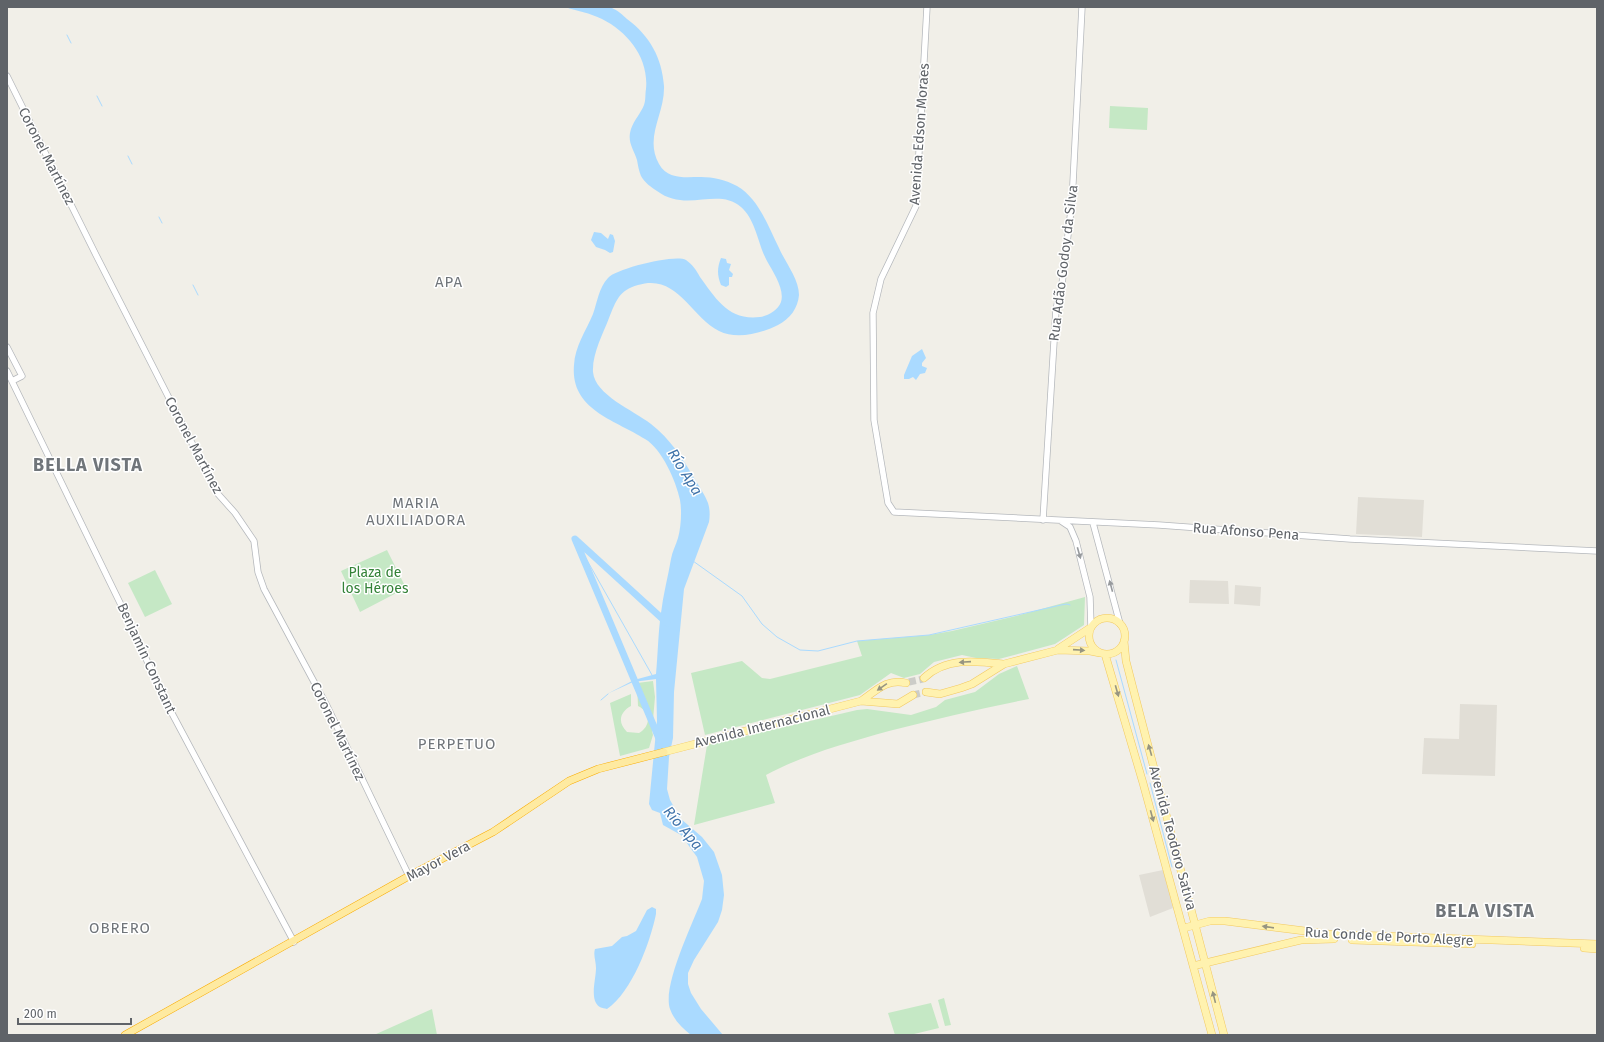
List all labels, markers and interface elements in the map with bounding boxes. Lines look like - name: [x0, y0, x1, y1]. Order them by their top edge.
- street label: Avenida Edson Moraes: [906, 62, 933, 206]
- street label: Coronel Martínez: [15, 105, 78, 208]
- street label: Rua Adão Godoy da Silva: [1045, 184, 1082, 342]
- district label: APA: [435, 273, 463, 291]
- street label: Coronel Martínez: [161, 394, 226, 497]
- water label: Río Apa: [664, 445, 706, 499]
- district label: BELLA VISTA: [33, 454, 143, 476]
- district label: MARIA AUXILIADORA: [366, 494, 466, 529]
- street label: Rua Afonso Pena: [1192, 519, 1300, 544]
- one-way arrow: [1076, 547, 1082, 559]
- park label: Plaza de los Héroes: [342, 564, 409, 597]
- one-way arrow: [1108, 580, 1114, 592]
- street label: Benjamín Constant: [113, 600, 180, 717]
- one-way arrow: [1073, 646, 1085, 653]
- one-way arrow: [959, 658, 971, 665]
- street label: Coronel Martínez: [306, 679, 369, 783]
- one-way arrow: [877, 683, 887, 691]
- one-way arrow: [1114, 685, 1120, 697]
- street label: Avenida Internacional: [693, 701, 832, 752]
- district label: PERPETUO: [418, 735, 496, 753]
- one-way arrow: [1147, 743, 1153, 755]
- street label: Avenida Teodoro Sativa: [1145, 764, 1200, 912]
- water label: Río Apa: [660, 803, 706, 853]
- one-way arrow: [1150, 810, 1156, 822]
- street label: Mayor Vera: [403, 838, 473, 885]
- district label: BELA VISTA: [1435, 900, 1535, 922]
- district label: OBRERO: [89, 919, 151, 937]
- one-way arrow: [1261, 924, 1274, 930]
- street label: Rua Conde de Porto Alegre: [1304, 924, 1474, 949]
- one-way arrow: [1211, 991, 1217, 1003]
- scale bar: [18, 1000, 131, 1026]
- text: 200 m: [24, 1007, 57, 1021]

